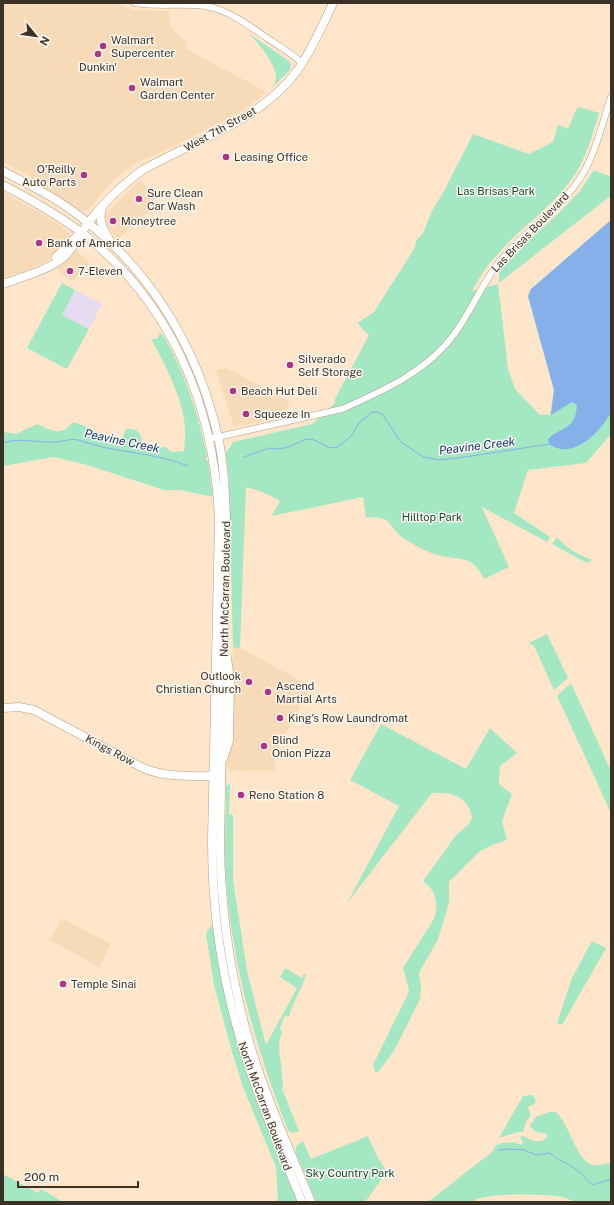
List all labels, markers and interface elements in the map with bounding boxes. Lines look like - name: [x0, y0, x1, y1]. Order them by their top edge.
- north arrow: [16, 16, 56, 56]
- text: N: [37, 34, 52, 48]
- place label: Walmart Supercenter: [111, 34, 175, 59]
- marker: Walmart Supercenter: [98, 41, 108, 51]
- marker: Dunkin': [93, 49, 103, 59]
- place label: Dunkin': [79, 61, 117, 73]
- place label: Walmart Garden Center: [140, 76, 215, 101]
- marker: Walmart Garden Center: [127, 83, 137, 93]
- street label: West 7th Street: [182, 104, 258, 154]
- place label: Leasing Office: [234, 151, 308, 163]
- marker: Leasing Office: [221, 152, 231, 162]
- place label: O'Reilly Auto Parts: [22, 163, 76, 188]
- marker: O'Reilly Auto Parts: [79, 170, 89, 180]
- park label: Las Brisas Park: [457, 185, 535, 197]
- place label: Sure Clean Car Wash: [147, 187, 203, 212]
- street label: Las Brisas Boulevard: [489, 190, 571, 274]
- marker: Sure Clean Car Wash: [134, 194, 144, 204]
- place label: Moneytree: [121, 215, 176, 227]
- marker: Moneytree: [108, 216, 118, 226]
- place label: Bank of America: [47, 237, 131, 249]
- marker: Bank of America: [34, 238, 44, 248]
- place label: 7-Eleven: [78, 265, 123, 277]
- marker: 7-Eleven: [65, 266, 75, 276]
- place label: Silverado Self Storage: [298, 353, 362, 378]
- marker: Silverado Self Storage: [285, 360, 295, 370]
- place label: Beach Hut Deli: [241, 385, 317, 397]
- marker: Beach Hut Deli: [228, 386, 238, 396]
- place label: Squeeze In: [254, 408, 310, 420]
- marker: Squeeze In: [241, 409, 251, 419]
- water label: Peavine Creek: [83, 426, 161, 456]
- water label: Peavine Creek: [438, 434, 516, 458]
- park label: Hilltop Park: [402, 511, 462, 523]
- street label: North McCarran Boulevard: [218, 521, 232, 657]
- place label: Outlook Christian Church: [156, 670, 241, 695]
- marker: Outlook Christian Church: [244, 677, 254, 687]
- place label: Ascend Martial Arts: [276, 680, 337, 705]
- marker: Ascend Martial Arts: [263, 687, 273, 697]
- place label: King's Row Laundromat: [288, 712, 408, 724]
- marker: King's Row Laundromat: [275, 713, 285, 723]
- street label: Kings Row: [84, 732, 137, 768]
- place label: Blind Onion Pizza: [272, 734, 331, 759]
- marker: Blind Onion Pizza: [259, 741, 269, 751]
- place label: Reno Station 8: [249, 789, 324, 801]
- marker: Reno Station 8: [236, 790, 246, 800]
- place label: Temple Sinai: [71, 978, 136, 990]
- marker: Temple Sinai: [58, 979, 68, 989]
- street label: North McCarran Boulevard: [236, 1040, 294, 1172]
- scale bar: [18, 1163, 138, 1189]
- park label: Sky Country Park: [305, 1167, 395, 1179]
- text: 200 m: [24, 1170, 59, 1184]

